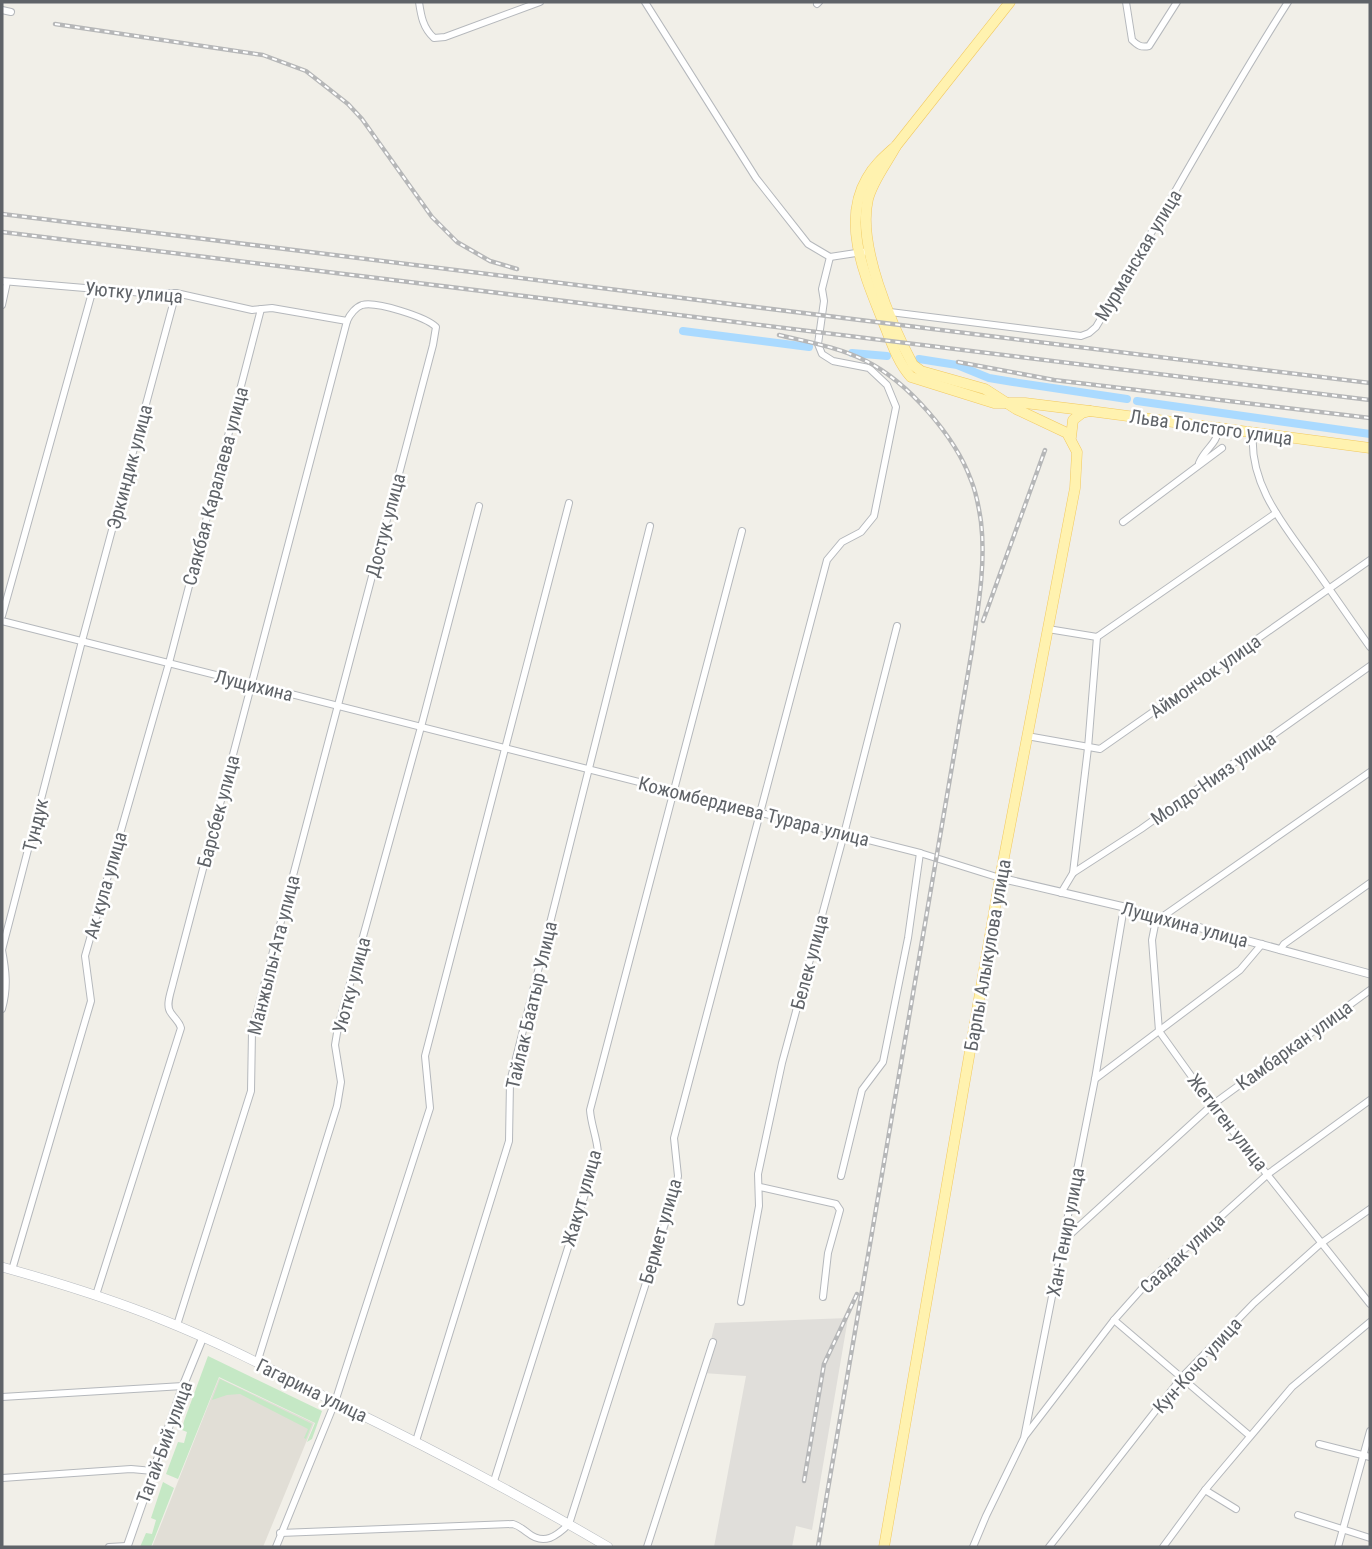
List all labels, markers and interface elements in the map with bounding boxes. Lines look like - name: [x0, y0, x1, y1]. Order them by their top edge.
- street label: Мурманская улица: [1090, 185, 1187, 325]
- street label: Уютку улица: [84, 277, 184, 308]
- street label: Саякбая Каралаева улица: [178, 384, 253, 588]
- street label: Эркиндик улица: [102, 402, 157, 532]
- street label: Льва Толстого улица: [1128, 405, 1294, 450]
- street label: Достук улица: [361, 471, 410, 580]
- street label: Аймончок улица: [1145, 630, 1265, 723]
- street label: Лущихина: [212, 665, 295, 706]
- street label: Молдо-Нияз улица: [1146, 727, 1280, 830]
- street label: Барсбек улица: [192, 752, 245, 870]
- street label: Кожомбердиева Турара улица: [636, 772, 872, 851]
- street label: Тундук: [18, 796, 53, 854]
- street label: Ак кула улица: [79, 829, 132, 941]
- street label: Барпы Алыкулова улица: [959, 857, 1016, 1053]
- street label: Манжылы-Ата улица: [243, 873, 304, 1037]
- street label: Лущихина улица: [1119, 897, 1251, 952]
- street label: Белек улица: [786, 912, 833, 1012]
- street label: Тайлак Баатыр Улица: [501, 919, 562, 1091]
- street label: Уютку улица: [328, 935, 375, 1036]
- street label: Камбаркан улица: [1232, 996, 1357, 1095]
- street label: Жетиген улица: [1182, 1069, 1273, 1176]
- street label: Жакут улица: [557, 1147, 606, 1249]
- street label: Хан-Тенир улица: [1042, 1166, 1089, 1299]
- street label: Бермет улица: [635, 1176, 686, 1286]
- street label: Саадак улица: [1135, 1208, 1230, 1299]
- street label: Кун-Кочо улица: [1148, 1312, 1247, 1418]
- street label: Гагарина улица: [252, 1354, 371, 1427]
- street label: Тагай-Бий улица: [132, 1378, 197, 1507]

